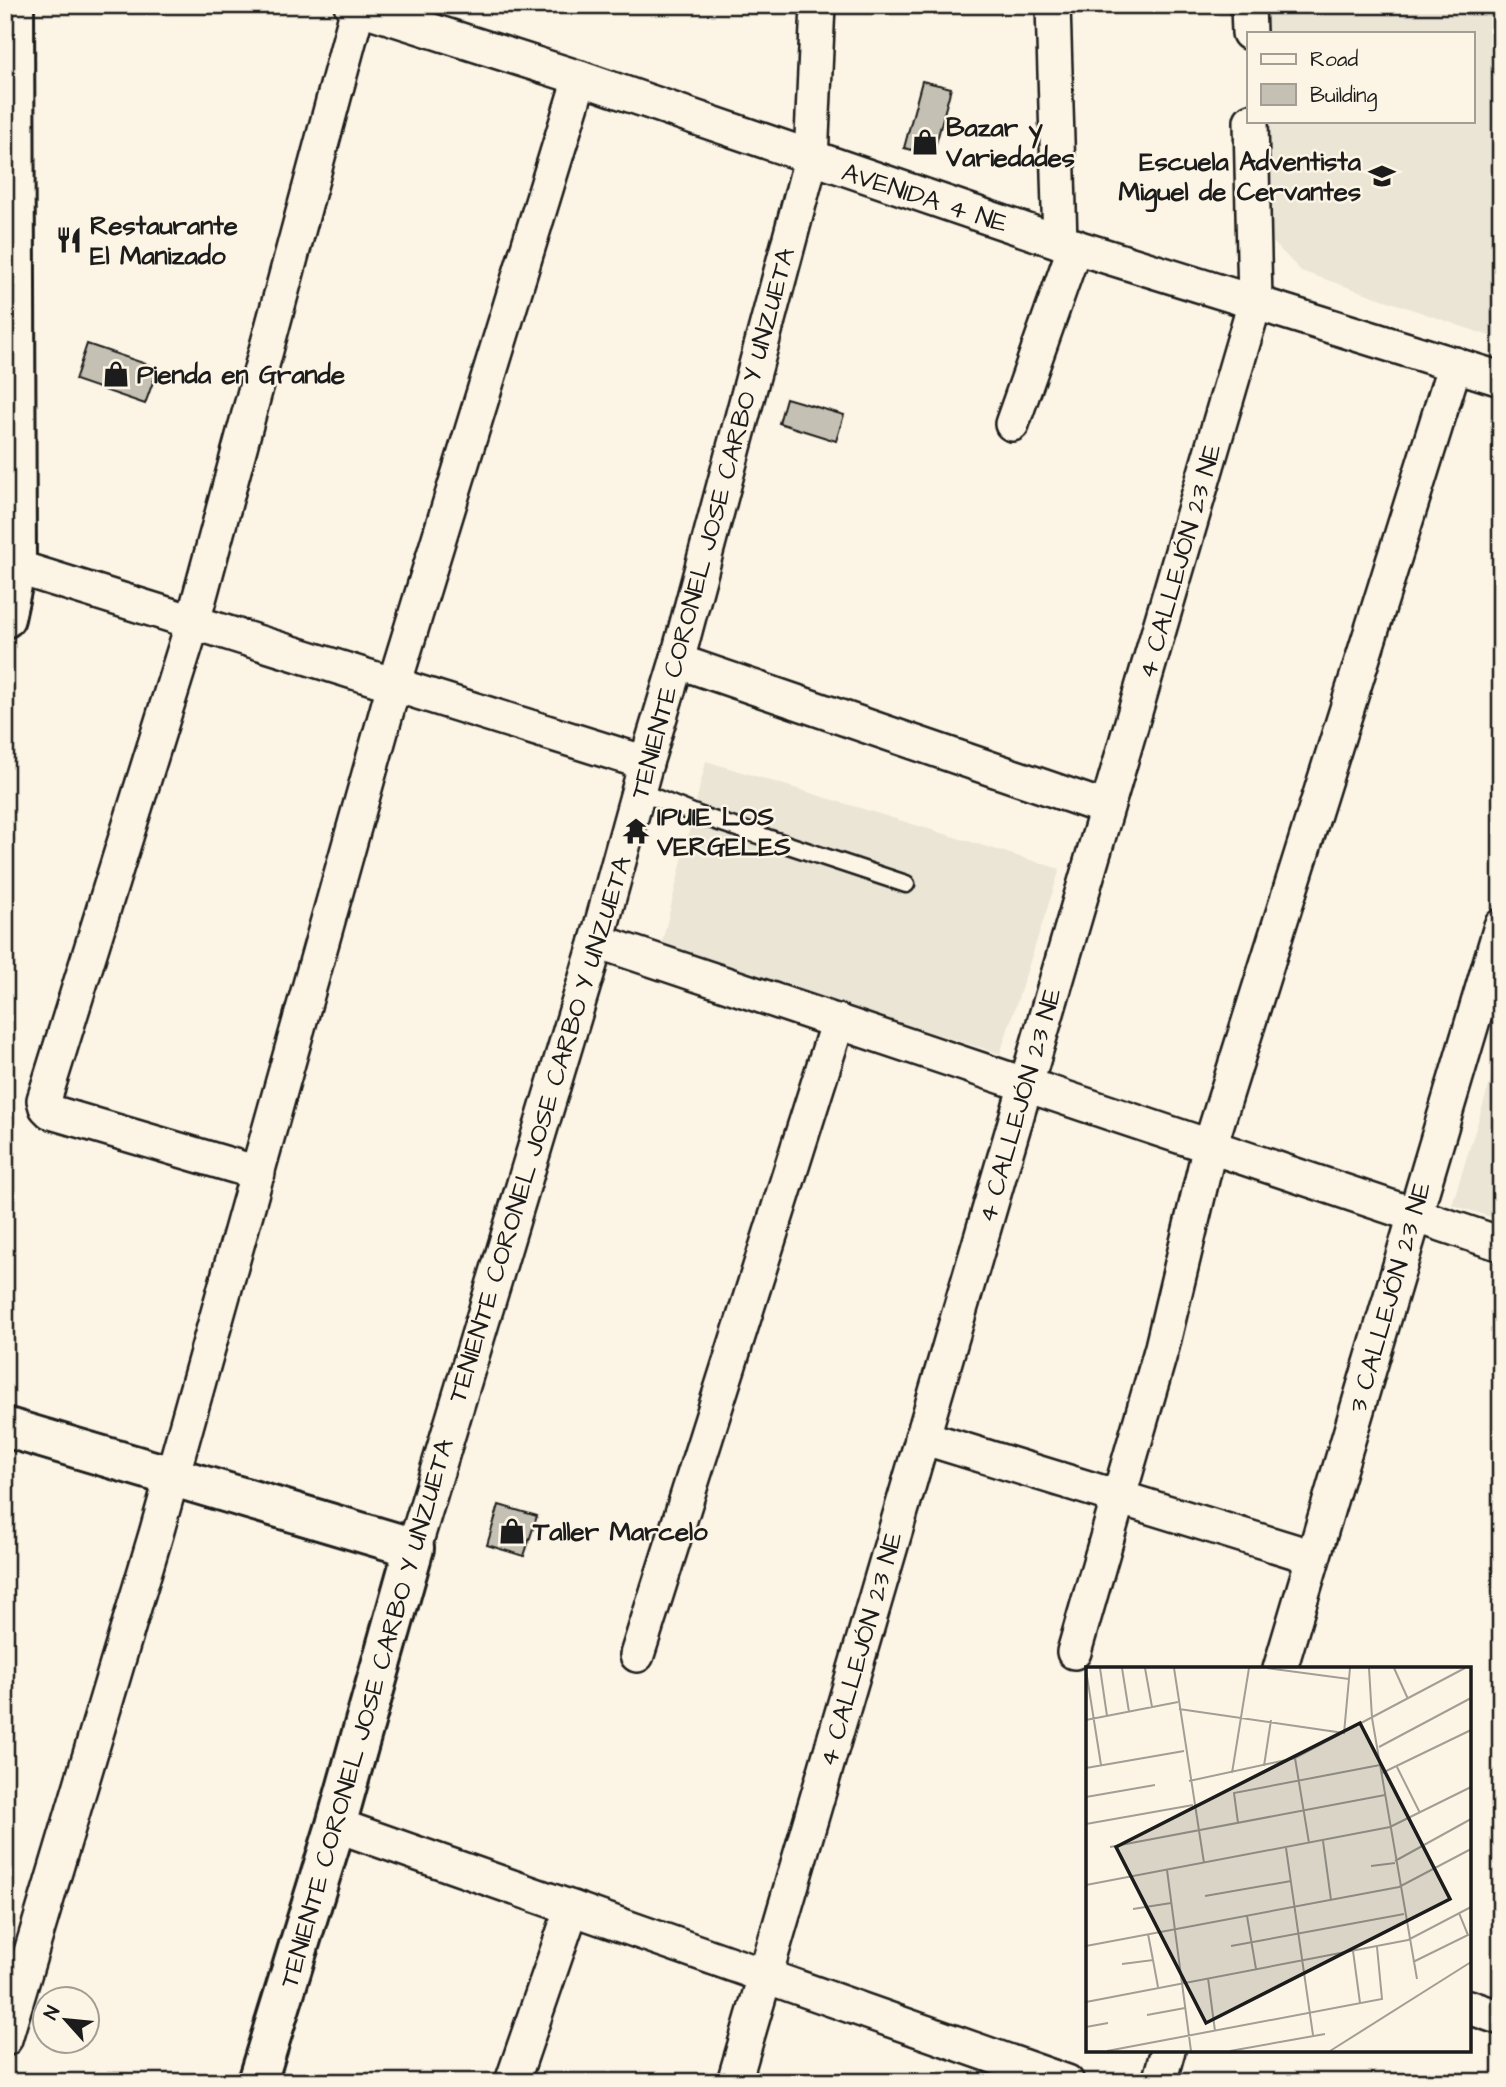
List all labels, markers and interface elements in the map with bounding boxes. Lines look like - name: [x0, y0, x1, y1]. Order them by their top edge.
- legend: [1247, 32, 1474, 122]
- text: Road: [1310, 45, 1358, 74]
- text: Building: [1310, 81, 1378, 112]
- place label: Bazar y Variedades: [945, 110, 1075, 176]
- shop icon: Bazar y Variedades: [910, 127, 940, 157]
- place label: Escuela Adventista Miguel de Cervantes: [1118, 144, 1362, 213]
- street label: AVENIDA 4 NE: [837, 154, 1012, 242]
- school or university icon: Escuela Adventista Miguel de Cervantes: [1367, 161, 1397, 191]
- place label: Restaurante El Manizado: [90, 208, 238, 274]
- restaurant icon: Restaurante El Manizado: [54, 225, 84, 255]
- street label: TENIENTE CORONEL JOSE CARBO Y UNZUETA: [622, 243, 804, 803]
- place label: Pienda en Grande: [137, 357, 345, 393]
- shop icon: Pienda en Grande: [101, 359, 131, 389]
- street label: 4 CALLEJÓN 23 NE: [1129, 440, 1231, 683]
- place label: IPUIE LOS VERGELES: [656, 799, 791, 865]
- temple icon: IPUIE LOS VERGELES: [621, 816, 651, 846]
- street label: TENIENTE CORONEL JOSE CARBO Y UNZUETA: [440, 851, 641, 1407]
- street label: 4 CALLEJÓN 23 NE: [969, 984, 1071, 1227]
- street label: 3 CALLEJÓN 23 NE: [1340, 1178, 1440, 1417]
- street label: TENIENTE CORONEL JOSE CARBO Y UNZUETA: [271, 1434, 463, 1992]
- place label: Taller Marcelo: [532, 1514, 708, 1550]
- shop icon: Taller Marcelo: [497, 1516, 527, 1546]
- street label: 4 CALLEJÓN 23 NE: [810, 1528, 912, 1771]
- inset map: [1086, 1667, 1471, 2052]
- north arrow: [32, 1986, 102, 2056]
- text: N: [37, 2001, 67, 2024]

